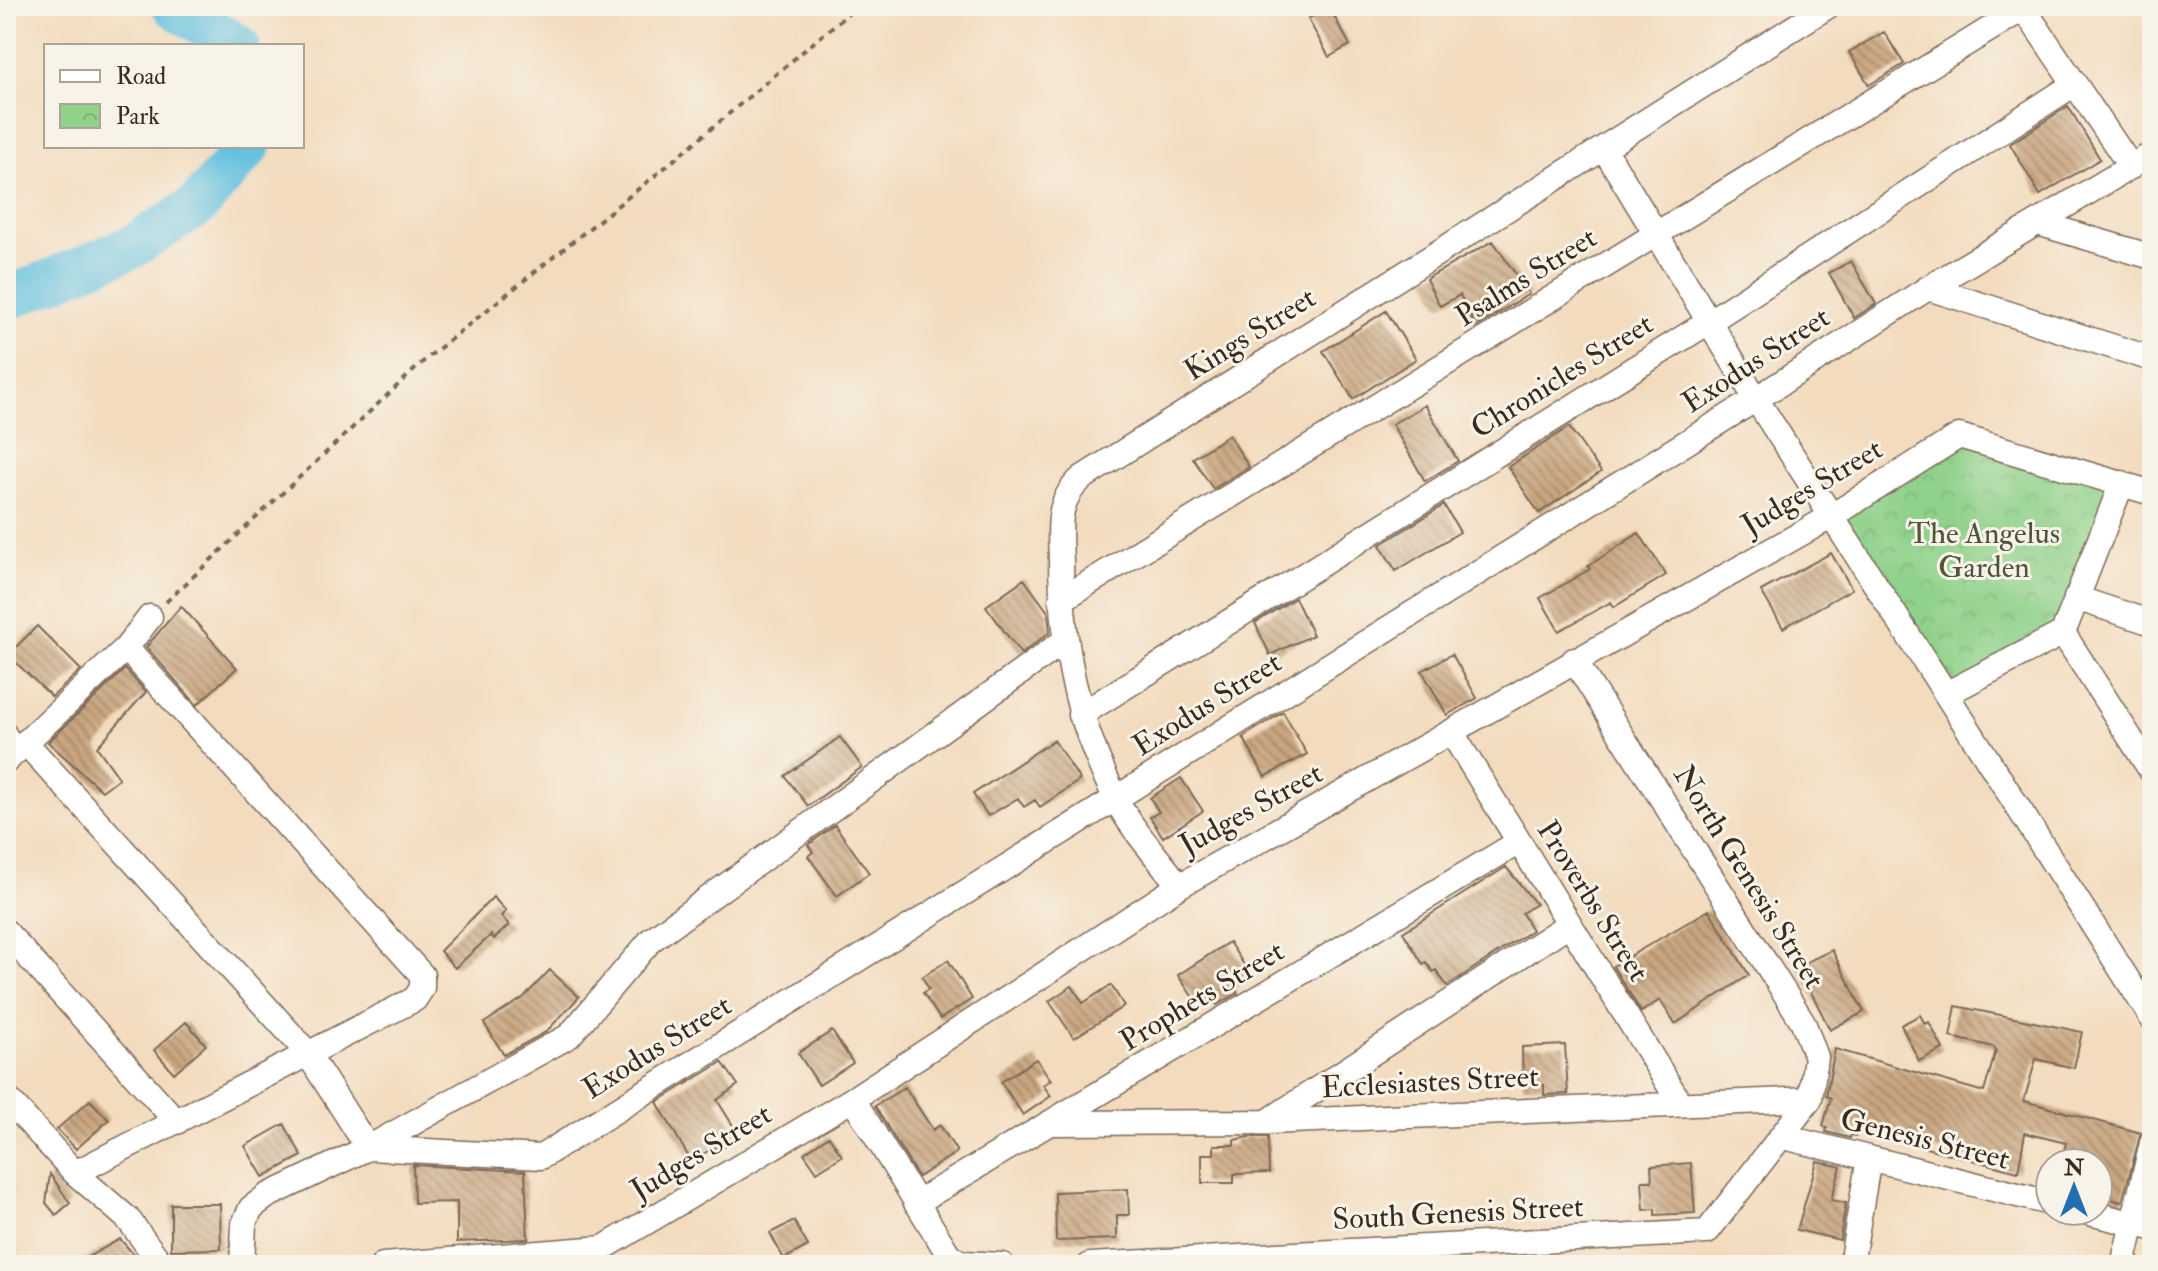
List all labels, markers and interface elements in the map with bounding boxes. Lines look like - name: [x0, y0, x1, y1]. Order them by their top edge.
- legend: [44, 44, 304, 148]
- text: Road: [116, 61, 166, 92]
- text: Park: [116, 101, 160, 132]
- street label: Psalms Street: [1449, 219, 1604, 335]
- street label: Kings Street: [1177, 279, 1323, 389]
- street label: Exodus Street: [1675, 299, 1837, 421]
- street label: Chronicles Street: [1464, 305, 1660, 447]
- street label: Judges Street: [1734, 430, 1889, 544]
- park label: The Angelus Garden: [1908, 515, 2060, 586]
- street label: Exodus Street: [1126, 644, 1288, 764]
- street label: Judges Street: [1172, 754, 1329, 864]
- street label: North Genesis Street: [1665, 758, 1833, 996]
- street label: Proverbs Street: [1529, 814, 1657, 988]
- street label: Prophets Street: [1113, 932, 1291, 1059]
- street label: Exodus Street: [576, 987, 738, 1107]
- street label: Ecclesiastes Street: [1320, 1058, 1540, 1106]
- street label: Judges Street: [623, 1095, 778, 1209]
- street label: Genesis Street: [1837, 1100, 2014, 1178]
- north arrow: [2034, 1147, 2114, 1227]
- text: N: [2063, 1154, 2084, 1182]
- street label: South Genesis Street: [1332, 1188, 1585, 1238]

